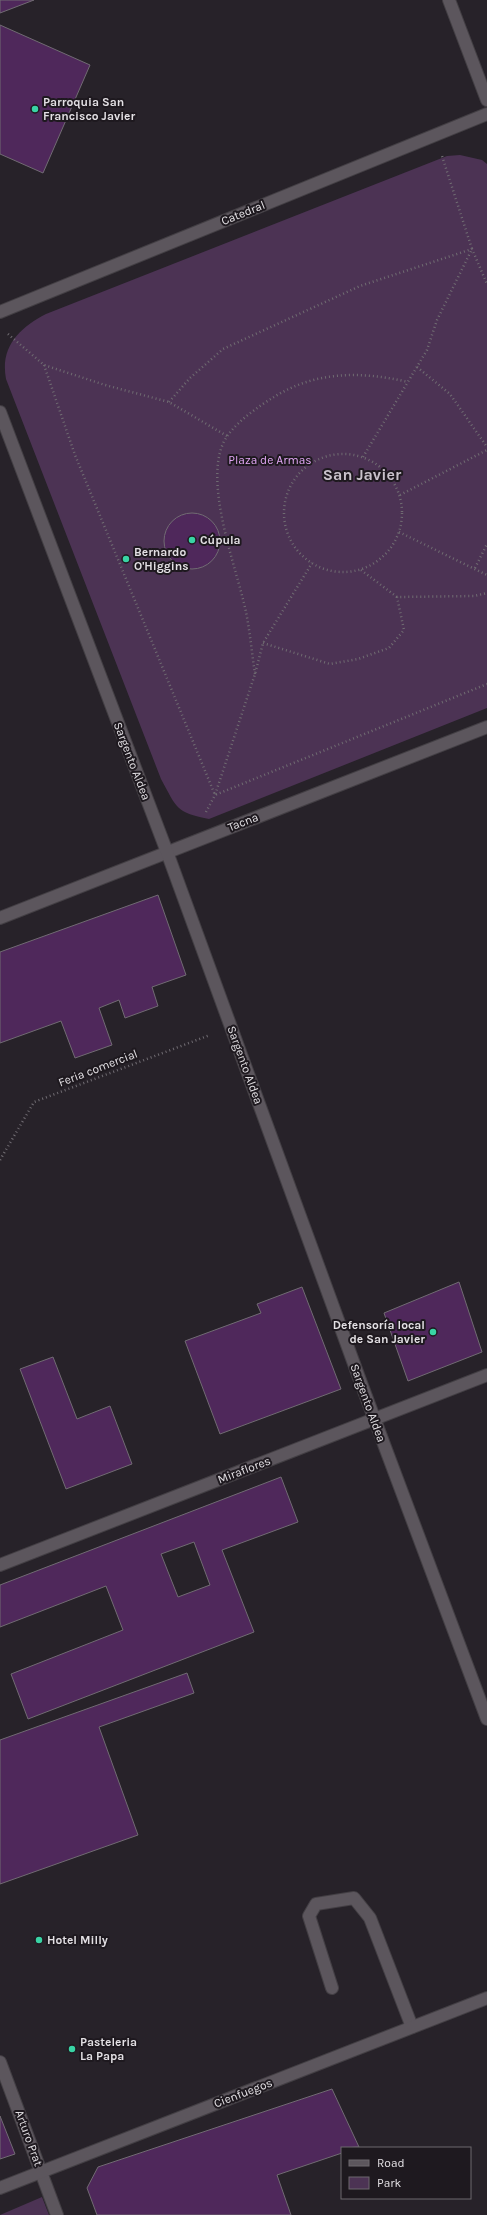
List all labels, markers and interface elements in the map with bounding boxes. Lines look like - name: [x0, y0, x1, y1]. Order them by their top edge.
- place label: Parroquia San Francisco Javier: [43, 95, 135, 123]
- marker: Parroquia San Francisco Javier: [30, 104, 40, 114]
- street label: Catedral: [219, 198, 267, 228]
- park label: Plaza de Armas: [228, 453, 312, 467]
- district label: San Javier: [323, 465, 402, 484]
- place label: Cúpula: [200, 533, 241, 547]
- marker: Cúpula: [187, 535, 197, 545]
- place label: Bernardo O'Higgins: [134, 545, 188, 573]
- marker: Bernardo O'Higgins: [121, 554, 131, 564]
- street label: Sargento Aldea: [111, 720, 153, 802]
- street label: Tacna: [226, 810, 260, 834]
- street label: Sargento Aldea: [224, 1024, 266, 1106]
- street label: Feria comercial: [56, 1046, 140, 1090]
- place label: Defensoría local de San Javier: [333, 1318, 425, 1346]
- marker: Defensoría local de San Javier: [428, 1327, 438, 1337]
- street label: Sargento Aldea: [347, 1362, 389, 1444]
- street label: Miraflores: [216, 1454, 272, 1486]
- place label: Hotel Milly: [47, 1933, 108, 1947]
- marker: Hotel Milly: [34, 1935, 44, 1945]
- place label: Pasteleria La Papa: [80, 2035, 137, 2063]
- marker: Pasteleria La Papa: [67, 2044, 77, 2054]
- street label: Cienfuegos: [212, 2075, 274, 2111]
- street label: Arturo Prat: [12, 2108, 46, 2169]
- legend: [341, 2147, 471, 2199]
- text: Road: [377, 2156, 405, 2170]
- text: Park: [377, 2176, 402, 2190]

